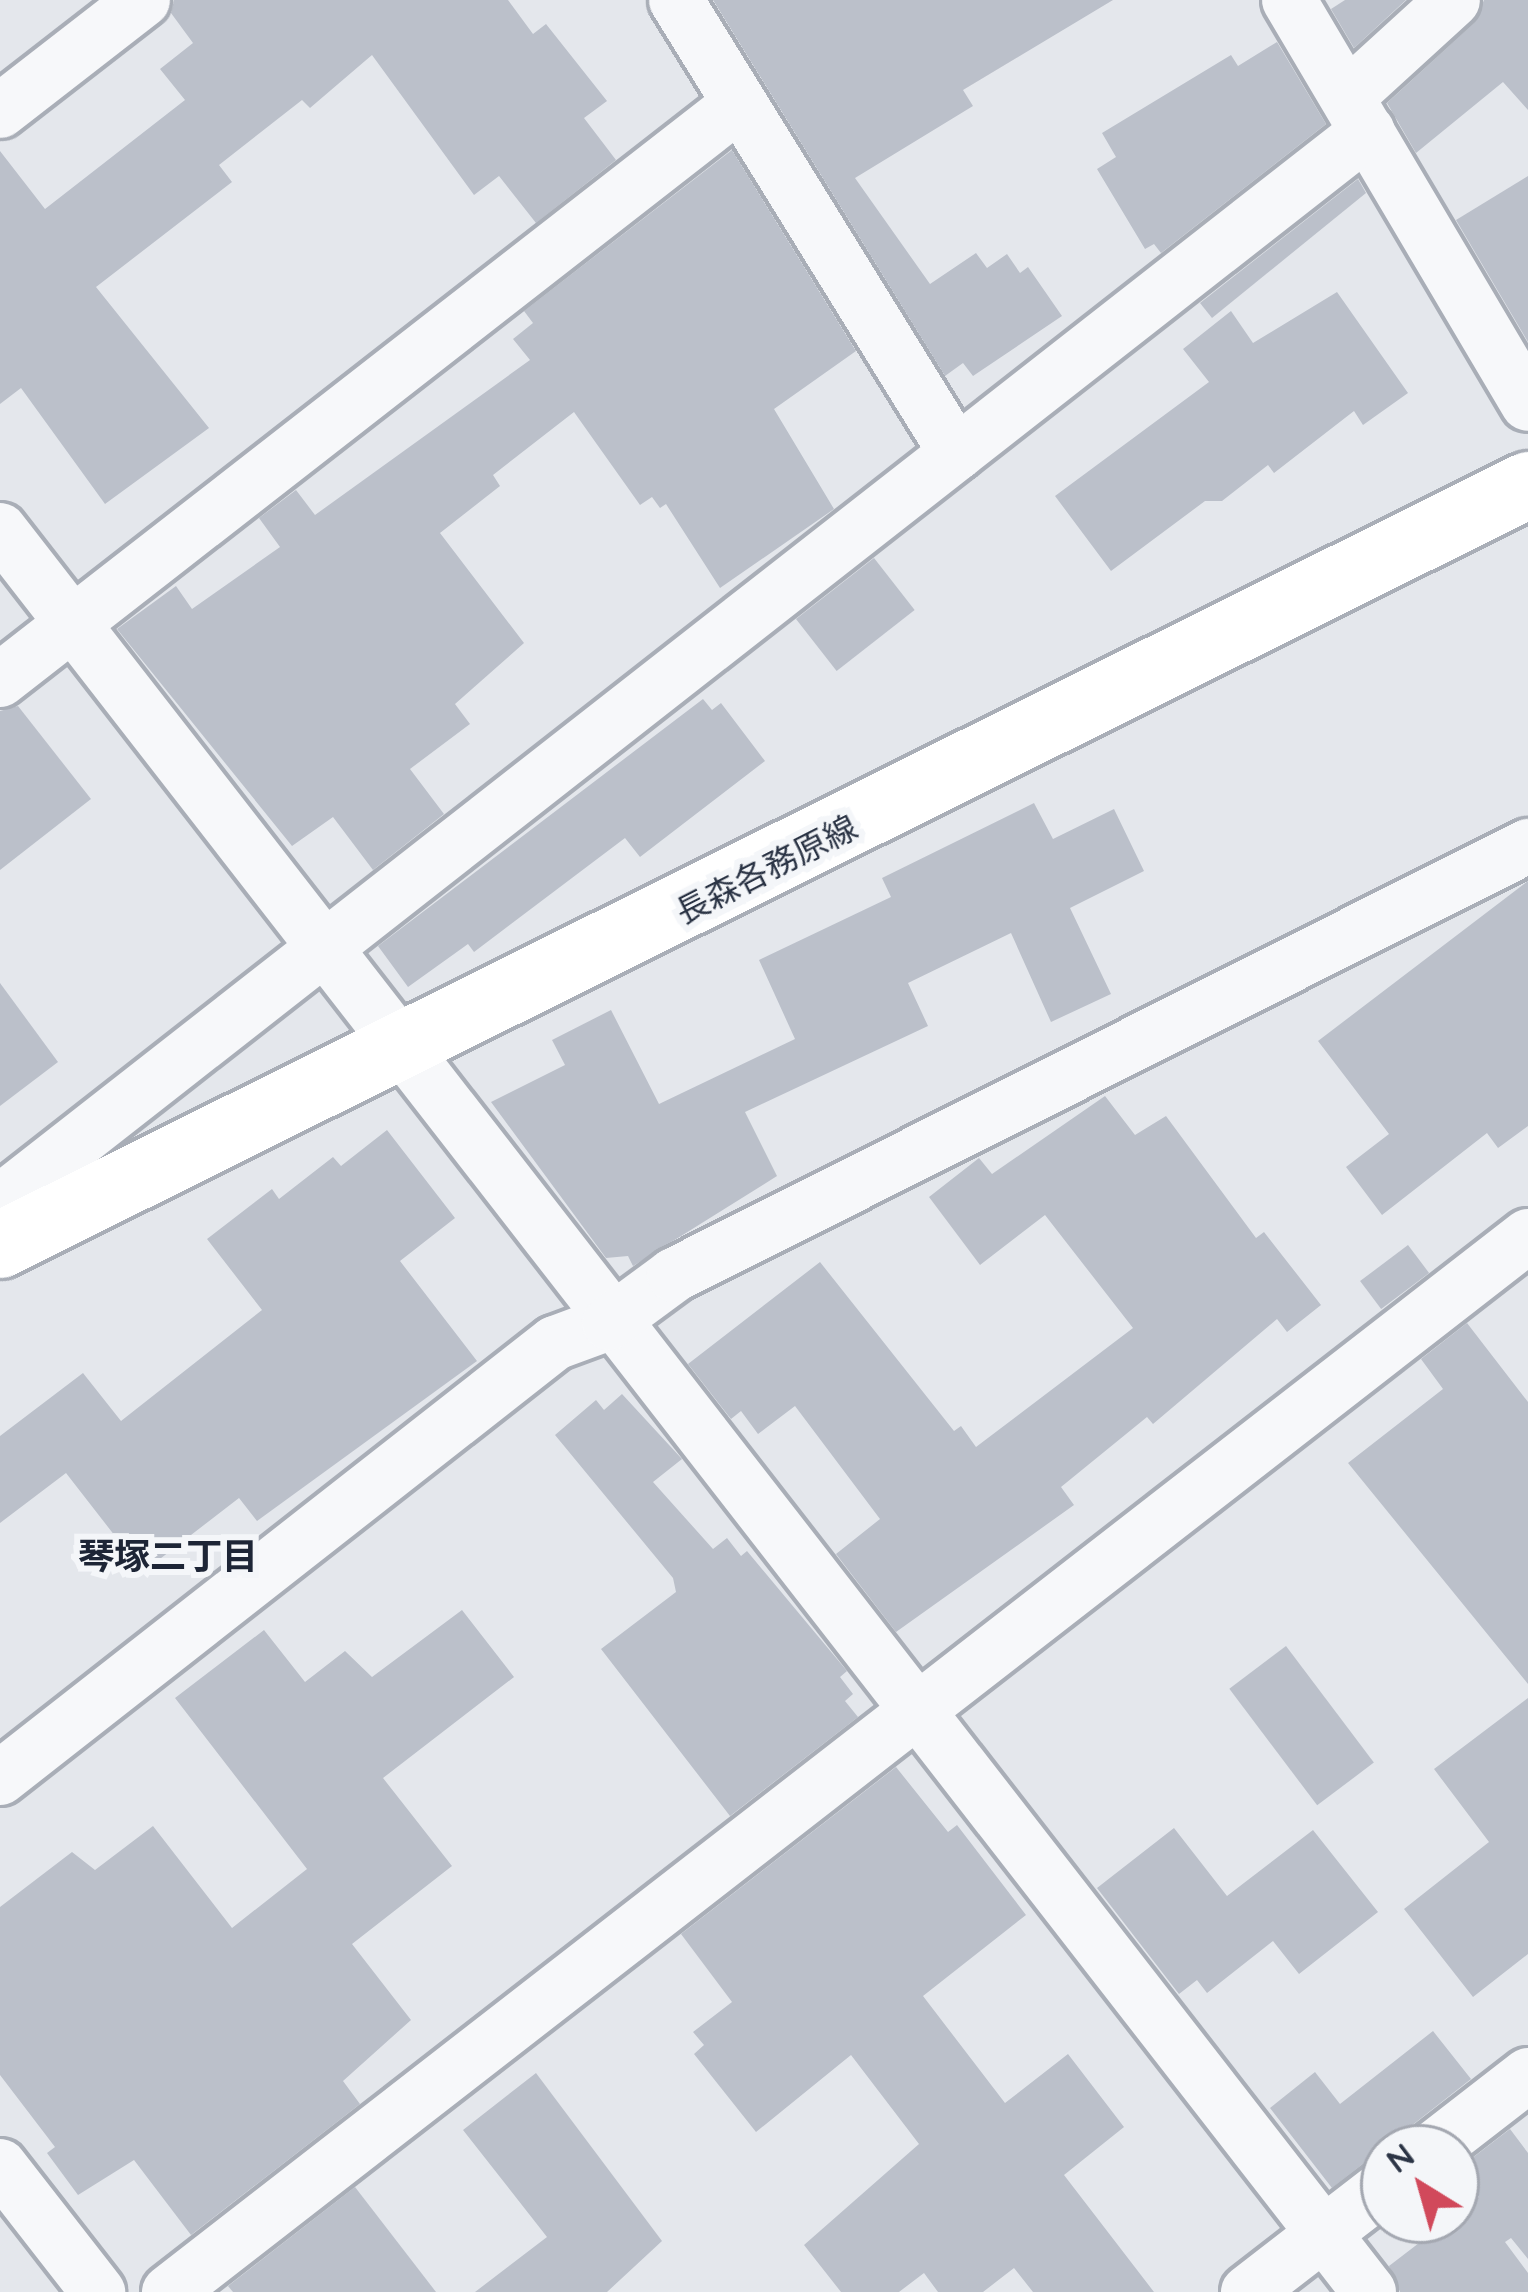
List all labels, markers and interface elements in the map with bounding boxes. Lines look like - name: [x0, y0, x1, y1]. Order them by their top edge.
- street label: 長森各務原線: [669, 806, 863, 932]
- district label: 琴塚二丁目: [78, 1534, 258, 1578]
- north arrow: [1360, 2124, 1480, 2244]
- text: N: [1378, 2134, 1422, 2181]

